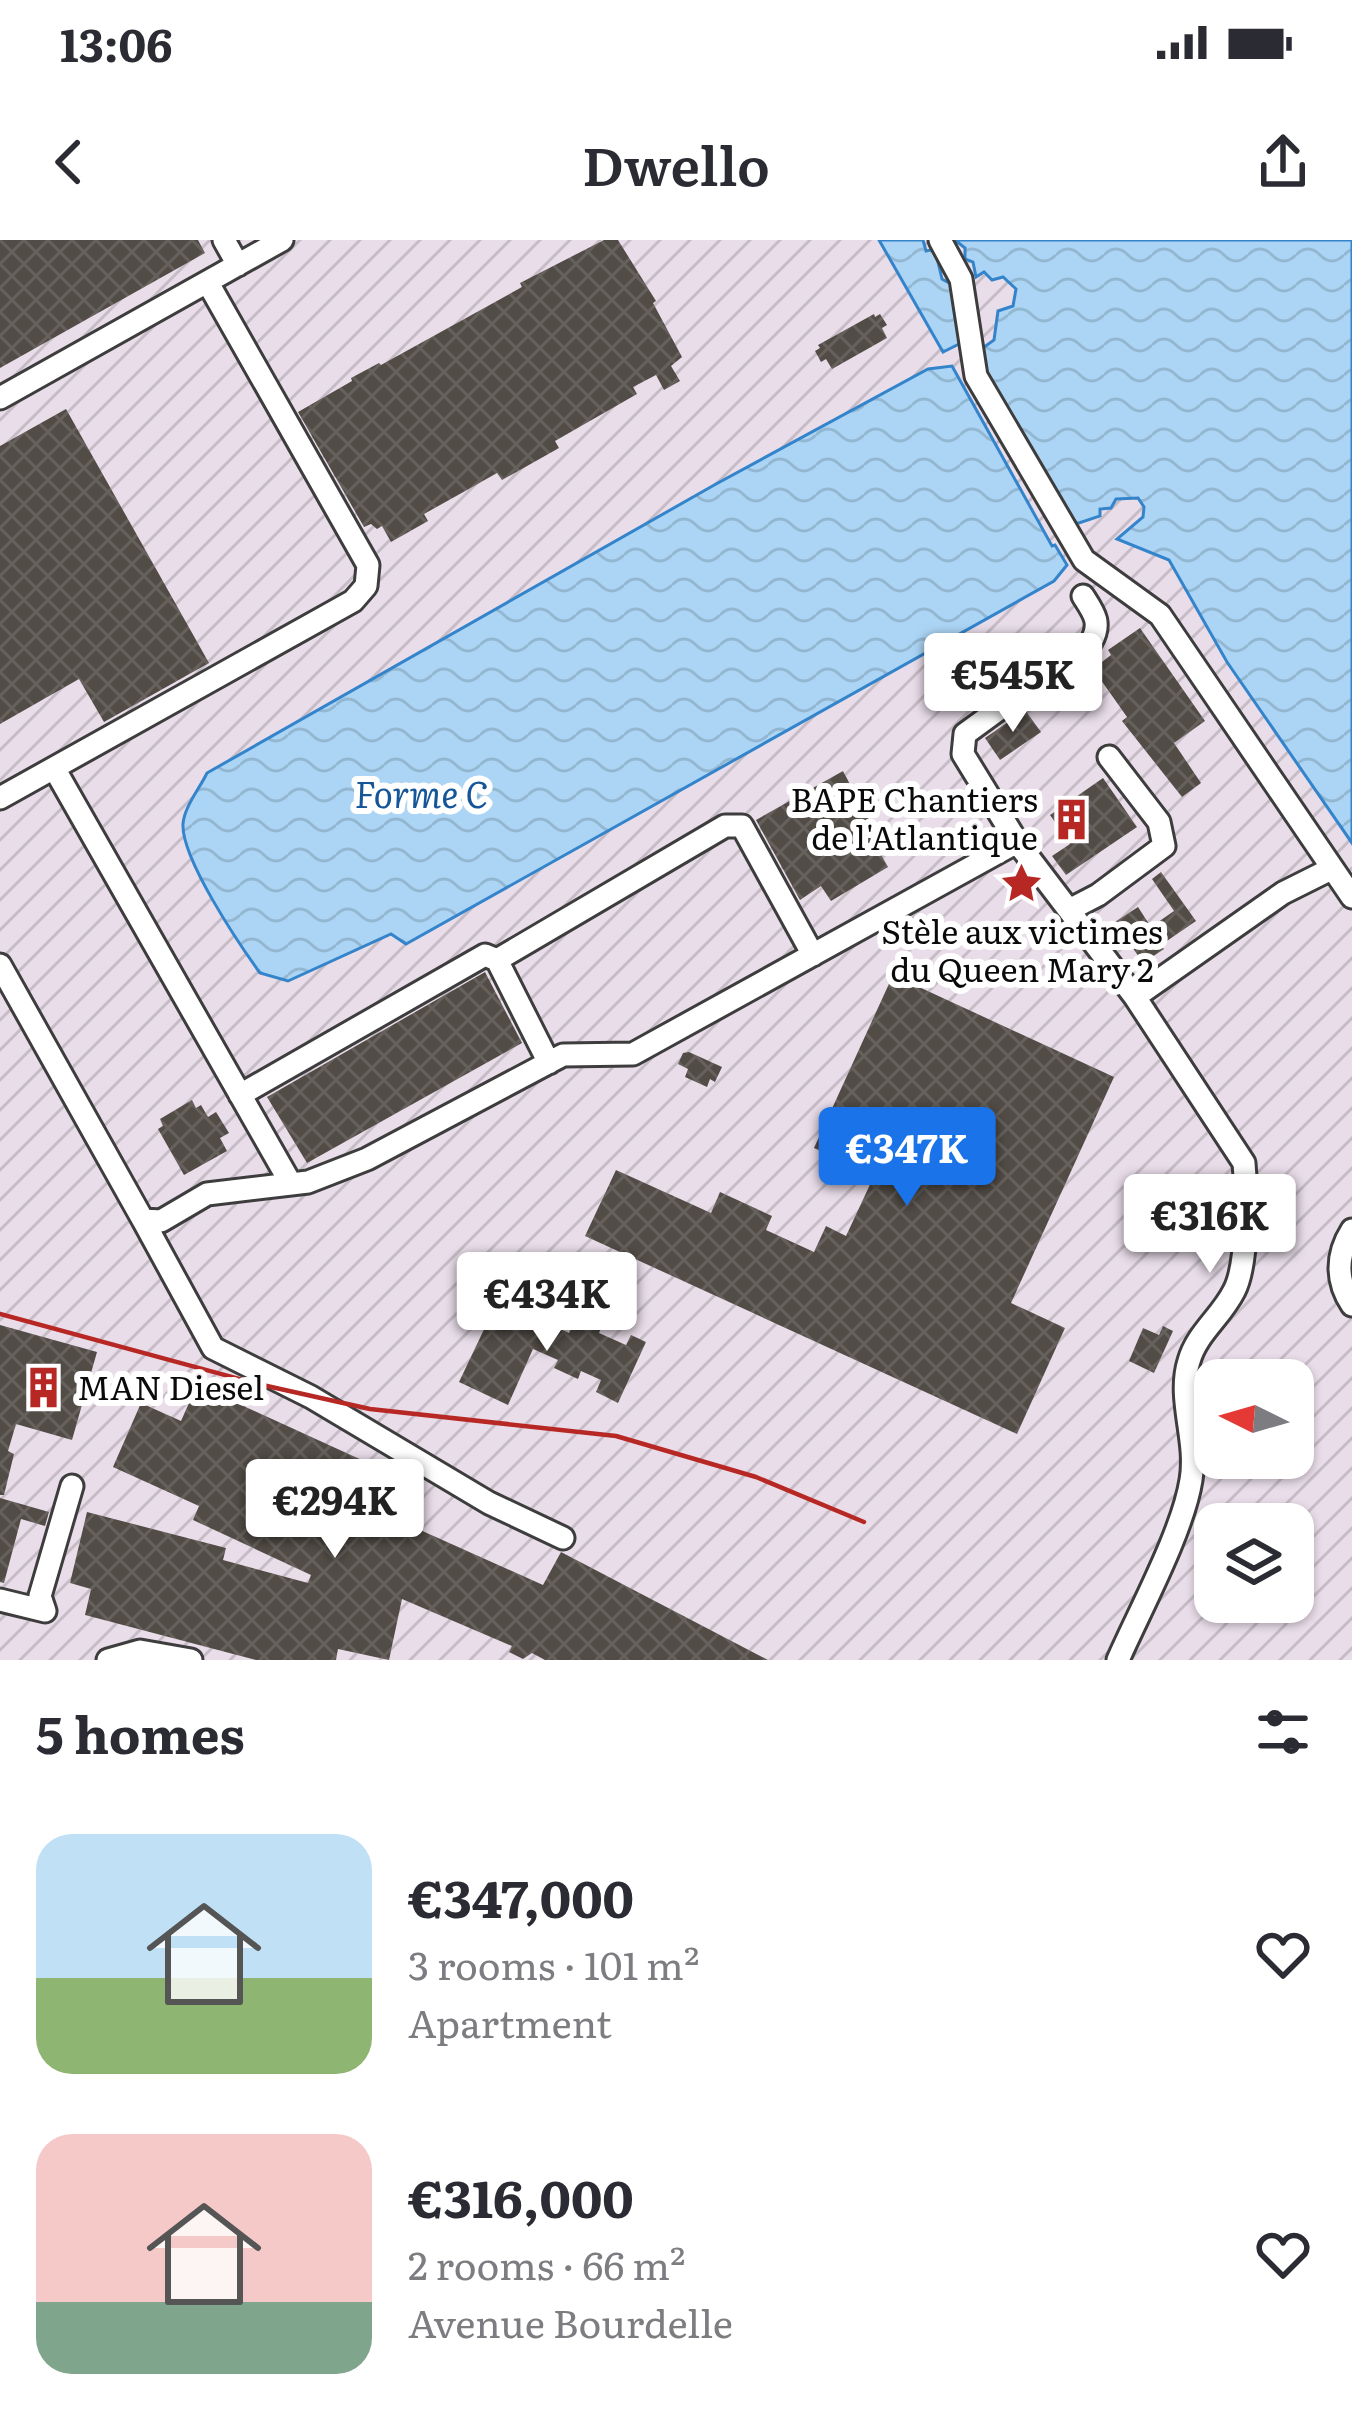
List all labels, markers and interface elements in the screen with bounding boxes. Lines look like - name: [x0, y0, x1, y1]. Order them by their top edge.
- text: 13:06: [60, 9, 173, 76]
- text: Dwello: [582, 122, 770, 203]
- icon: back: [36, 129, 102, 195]
- icon: share: [1250, 129, 1316, 195]
- pin: €545K: [929, 633, 1097, 735]
- text: €545K: [951, 643, 1075, 701]
- water label: Forme C: [354, 766, 488, 819]
- place label: BAPE Chantiers de l'Atlantique: [790, 773, 1038, 860]
- building icon: BAPE Chantiers de l'Atlantique: [1049, 796, 1095, 842]
- place icon: Stèle aux victimes du Queen Mary 2: [999, 861, 1045, 907]
- place label: Stèle aux victimes du Queen Mary 2: [881, 905, 1163, 992]
- pin: €347K: [823, 1107, 991, 1209]
- text: €347K: [846, 1117, 968, 1175]
- pin: €316K: [1126, 1174, 1294, 1276]
- text: €316K: [1151, 1184, 1269, 1242]
- pin: €434K: [463, 1252, 631, 1354]
- text: €434K: [484, 1262, 610, 1320]
- north arrow: [1194, 1359, 1314, 1479]
- map controls: [1194, 1359, 1314, 1623]
- place label: MAN Diesel: [77, 1361, 264, 1410]
- building icon: MAN Diesel: [20, 1365, 66, 1411]
- pin: €294K: [251, 1459, 419, 1561]
- text: €294K: [273, 1469, 397, 1527]
- button: layers: [1194, 1503, 1314, 1623]
- text: 5 homes: [36, 1694, 245, 1770]
- icon: filters: [1250, 1699, 1316, 1765]
- text: €347,000: [408, 1858, 634, 1934]
- icon: home: [132, 1882, 276, 2026]
- icon: heart: [1250, 1921, 1316, 1987]
- text: 3 rooms · 101 m²: [408, 1934, 699, 1992]
- text: Apartment: [408, 1992, 612, 2050]
- text: €316,000: [408, 2158, 634, 2234]
- icon: home: [132, 2182, 276, 2326]
- icon: heart: [1250, 2221, 1316, 2287]
- text: 2 rooms · 66 m²: [408, 2234, 686, 2292]
- text: Avenue Bourdelle: [408, 2292, 733, 2350]

